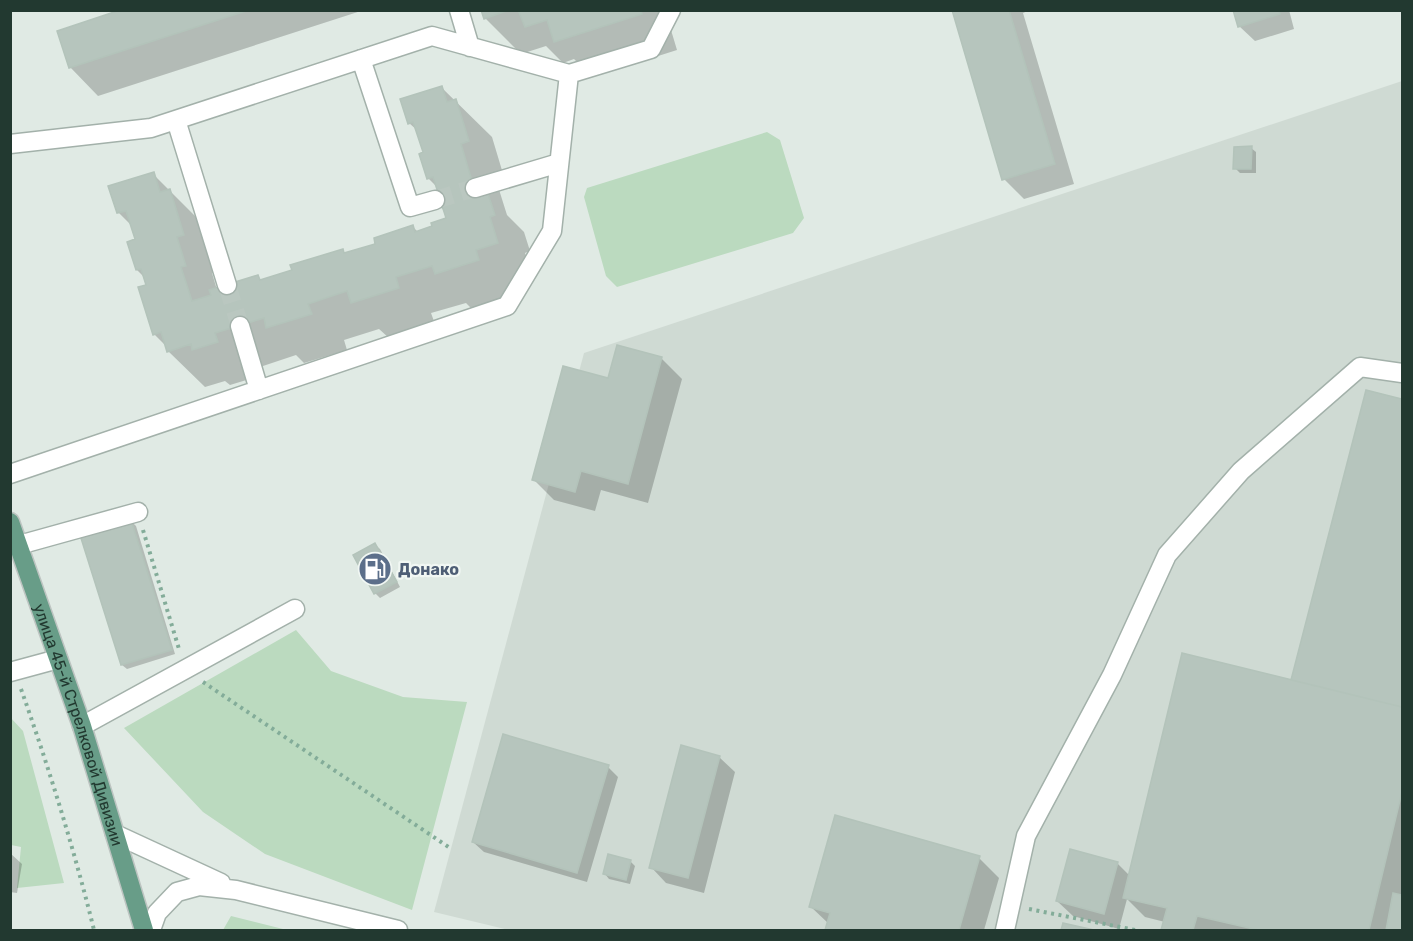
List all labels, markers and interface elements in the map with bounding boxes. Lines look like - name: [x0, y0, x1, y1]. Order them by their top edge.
- fuel station icon: Донако: [357, 551, 393, 587]
- place label: Донако: [398, 560, 459, 579]
- street label: улица 45-й Стрелковой Дивизии: [29, 601, 127, 848]

